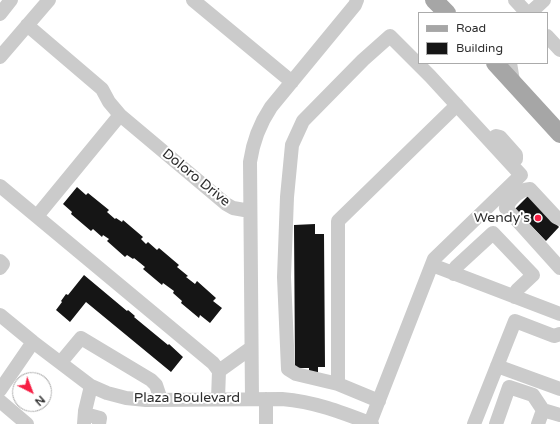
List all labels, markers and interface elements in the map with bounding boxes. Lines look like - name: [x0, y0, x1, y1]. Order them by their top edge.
- legend: [418, 12, 548, 64]
- text: Road: [456, 21, 486, 35]
- text: Building: [456, 41, 503, 55]
- street label: Doloro Drive: [159, 145, 233, 211]
- place label: Wendy's: [474, 210, 530, 226]
- marker: Wendy's: [533, 213, 543, 223]
- north arrow: [12, 372, 52, 412]
- street label: Plaza Boulevard: [134, 390, 240, 406]
- text: N: [32, 393, 47, 408]

